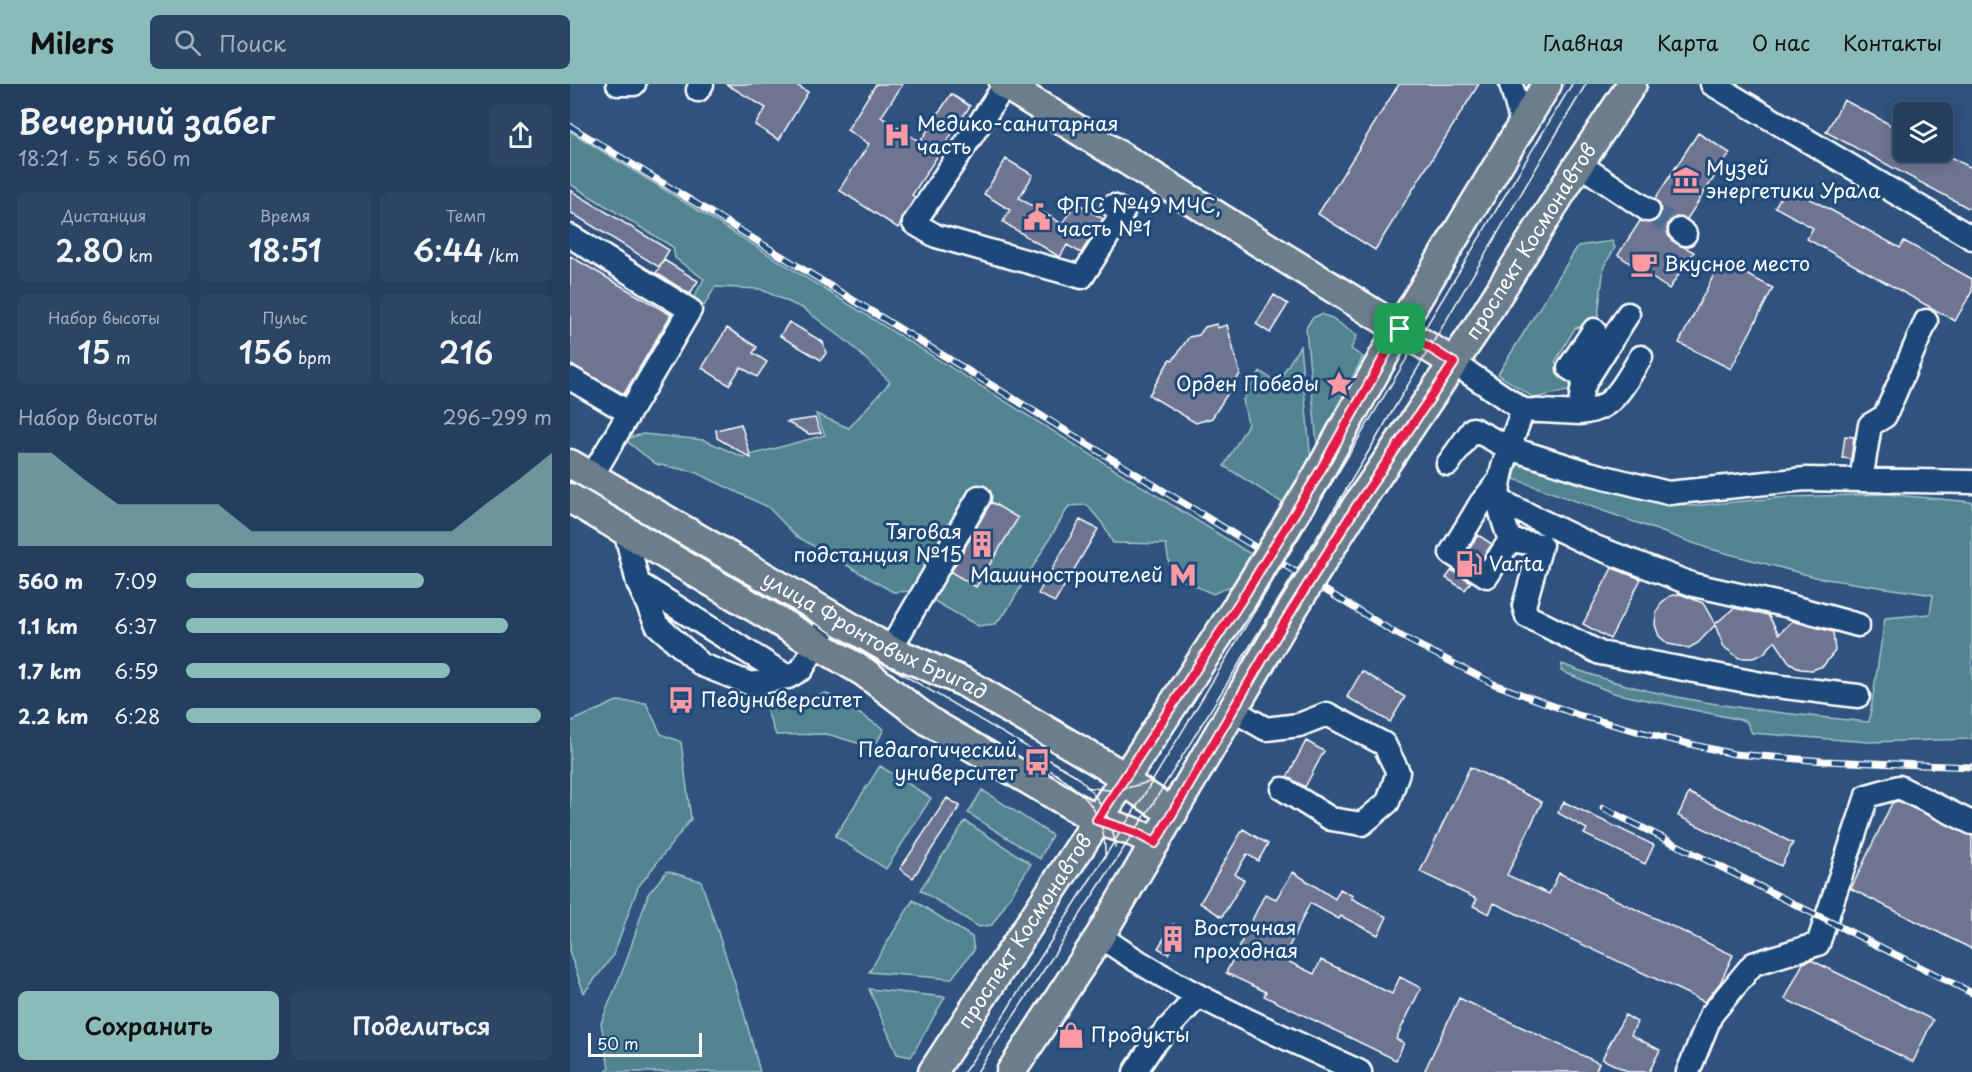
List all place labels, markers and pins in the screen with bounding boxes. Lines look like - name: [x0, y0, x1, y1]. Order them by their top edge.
- place label: Медико-санитарная часть: [917, 108, 1119, 161]
- hospital icon: Медико-санитарная часть: [882, 120, 912, 150]
- place label: Музей энергетики Урала: [1706, 152, 1881, 205]
- museum icon: Музей энергетики Урала: [1671, 165, 1701, 195]
- place label: ФПС №49 МЧС, часть №1: [1057, 190, 1221, 243]
- public building icon: ФПС №49 МЧС, часть №1: [1022, 202, 1052, 232]
- place label: Вкусное место: [1664, 248, 1810, 278]
- cafe icon: Вкусное место: [1629, 249, 1659, 279]
- pin: [1374, 303, 1425, 354]
- place label: Орден Победы: [1176, 368, 1319, 398]
- place icon: Орден Победы: [1324, 369, 1354, 399]
- place label: Тяговая подстанция №15: [793, 516, 962, 569]
- building icon: Тяговая подстанция №15: [967, 529, 997, 559]
- place label: Varta: [1489, 548, 1544, 578]
- fuel station icon: Varta: [1454, 549, 1484, 579]
- place label: Машиностроителей: [970, 559, 1163, 589]
- metro station icon: Машиностроителей: [1168, 560, 1198, 590]
- place label: Педуниверситет: [701, 684, 862, 714]
- bus stop icon: Педуниверситет: [666, 685, 696, 715]
- place label: Педагогический университет: [858, 734, 1017, 787]
- bus stop icon: Педагогический университет: [1022, 747, 1052, 777]
- place label: Восточная проходная: [1193, 912, 1298, 965]
- building icon: Восточная проходная: [1158, 924, 1188, 954]
- place label: Продукты: [1091, 1019, 1190, 1049]
- shop icon: Продукты: [1056, 1020, 1086, 1050]

